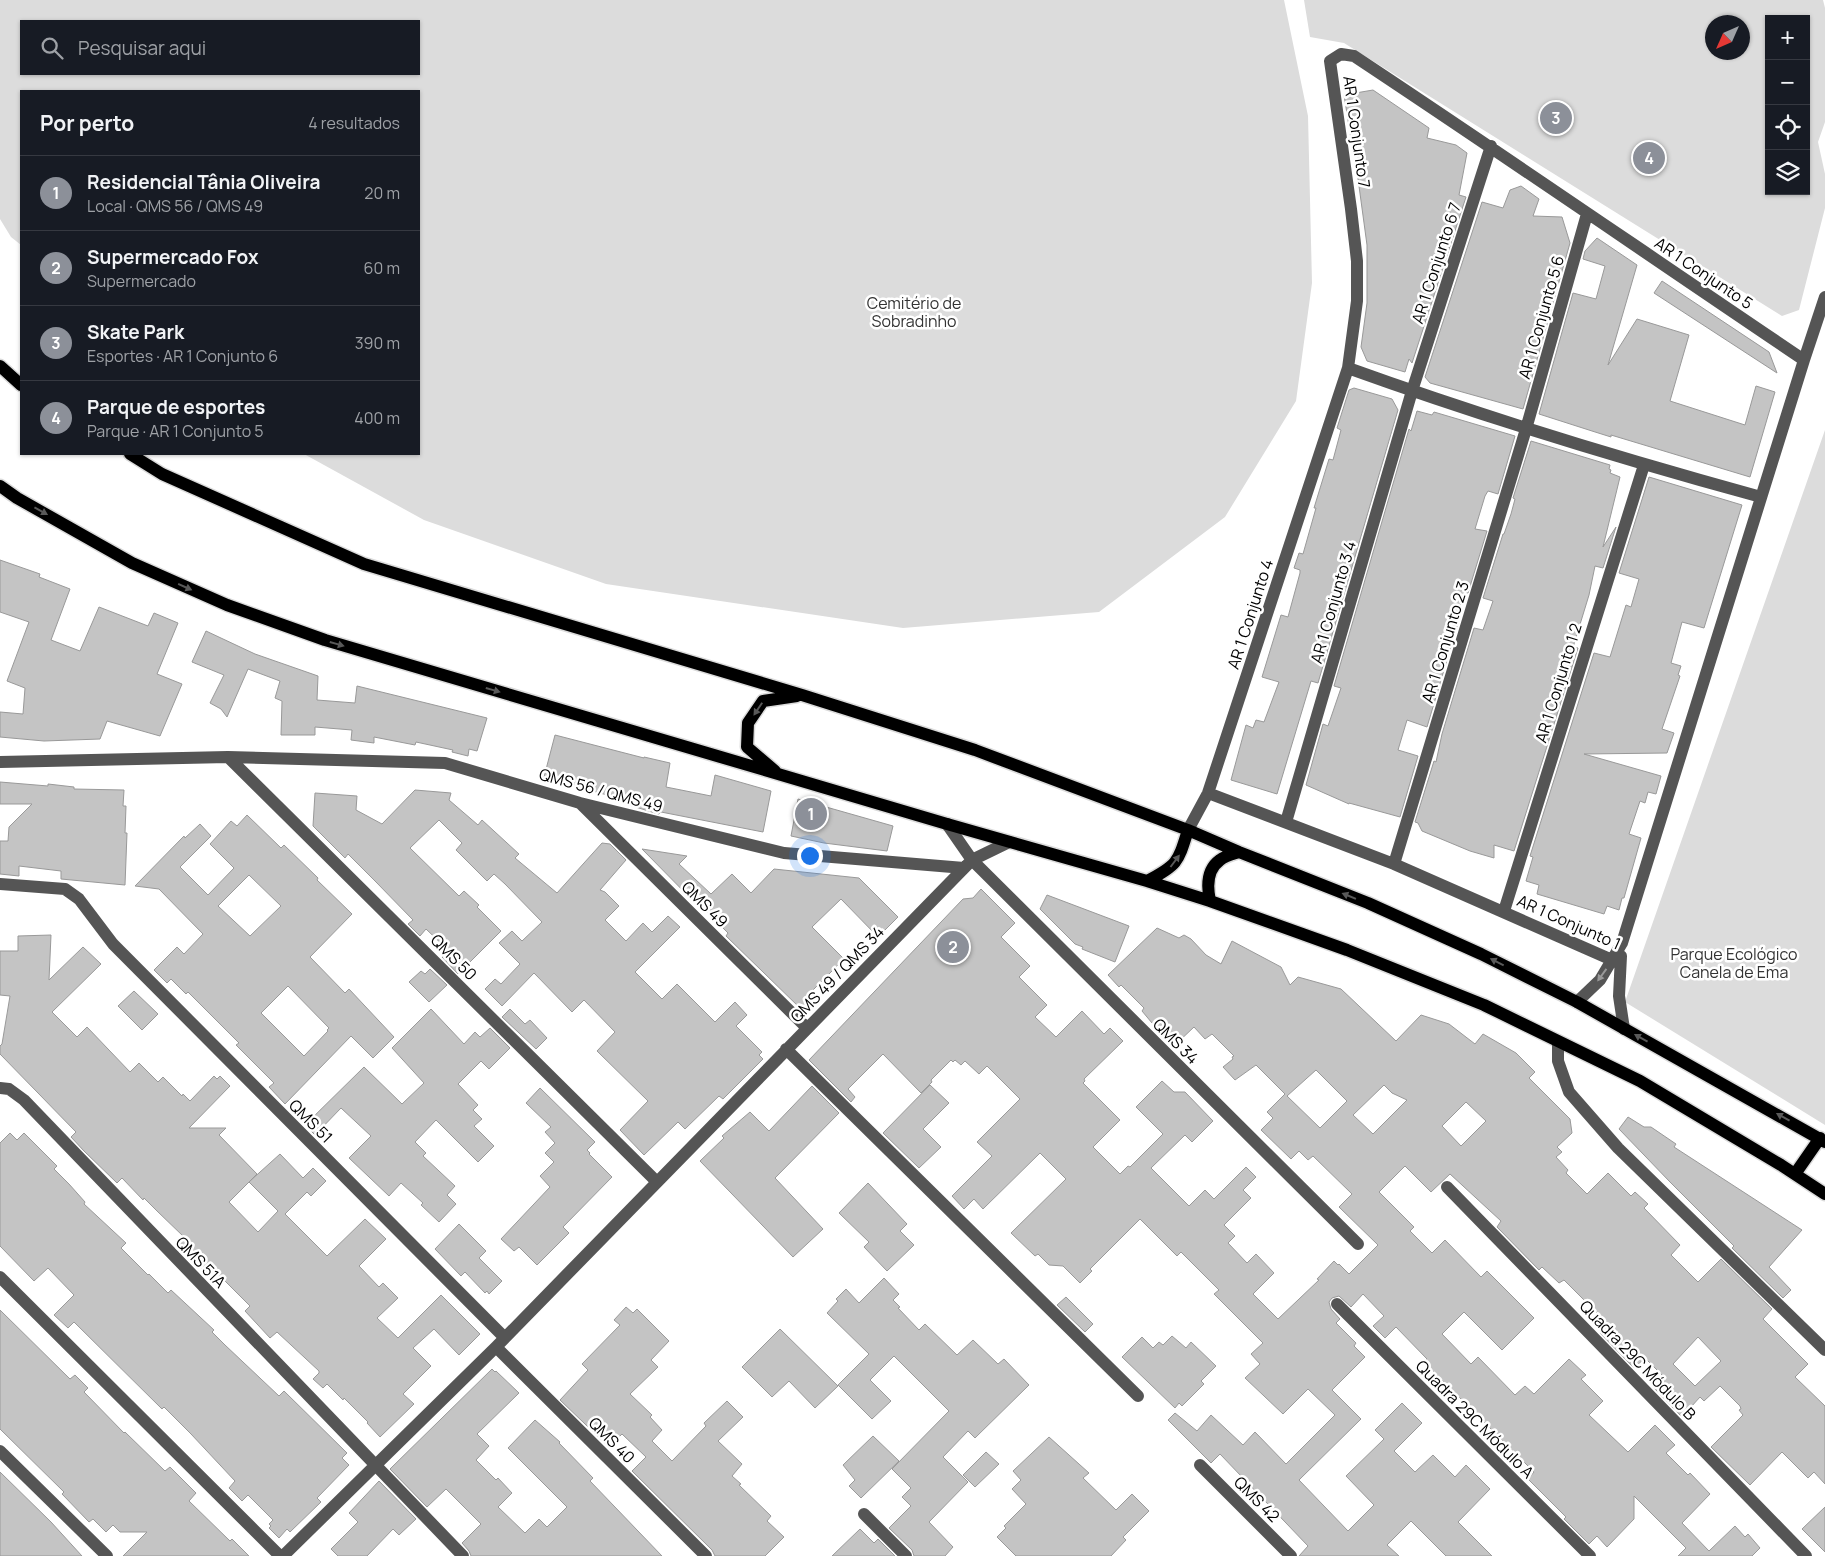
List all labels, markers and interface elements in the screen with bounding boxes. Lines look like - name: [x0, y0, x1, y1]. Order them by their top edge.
- north arrow: [1705, 15, 1750, 60]
- map controls: [1765, 15, 1810, 195]
- button: +: [1765, 15, 1810, 60]
- search box: [20, 20, 420, 75]
- icon: search: [38, 34, 66, 62]
- text: Pesquisar aqui: [78, 35, 206, 61]
- button: −: [1765, 60, 1810, 105]
- street label: AR 1 Conjunto 7: [1338, 74, 1376, 190]
- pin: 3: [1540, 99, 1572, 137]
- button: locate: [1765, 105, 1810, 150]
- text: Por perto: [40, 109, 134, 137]
- text: 4 resultados: [308, 112, 400, 134]
- pin: 4: [1633, 139, 1665, 177]
- button: layers: [1765, 150, 1810, 195]
- text: Residencial Tânia Oliveira: [87, 169, 320, 195]
- text: 1: [52, 182, 60, 204]
- text: 20 m: [364, 182, 400, 204]
- text: Local · QMS 56 / QMS 49: [87, 195, 263, 217]
- street label: AR 1 Conjunto 6 7: [1406, 200, 1466, 326]
- street label: AR 1 Conjunto 5: [1650, 232, 1758, 314]
- text: Supermercado Fox: [87, 244, 258, 270]
- street label: AR 1 Conjunto 5 6: [1513, 253, 1569, 381]
- text: 2: [51, 257, 61, 279]
- text: 60 m: [364, 257, 400, 279]
- text: Supermercado: [87, 270, 196, 292]
- park label: Cemitério de Sobradinho: [867, 292, 961, 332]
- text: Skate Park: [87, 319, 184, 345]
- text: 3: [51, 332, 61, 354]
- text: 390 m: [355, 332, 400, 354]
- text: Esportes · AR 1 Conjunto 6: [87, 345, 278, 367]
- text: Parque de esportes: [87, 394, 265, 420]
- text: 4: [51, 407, 61, 429]
- text: 400 m: [354, 407, 400, 429]
- text: Parque · AR 1 Conjunto 5: [87, 420, 264, 442]
- one-way arrow: [35, 507, 48, 516]
- street label: AR 1 Conjunto 3 4: [1305, 538, 1361, 666]
- street label: AR 1 Conjunto 4: [1222, 556, 1278, 672]
- street label: AR 1 Conjunto 2 3: [1416, 578, 1474, 706]
- one-way arrow: [178, 583, 192, 591]
- street label: AR 1 Conjunto 1 2: [1529, 621, 1587, 745]
- one-way arrow: [330, 640, 345, 648]
- one-way arrow: [486, 686, 501, 694]
- one-way arrow: [753, 702, 762, 715]
- street label: QMS 56 / QMS 49: [537, 763, 665, 817]
- pin: 1: [795, 795, 827, 833]
- your location: [797, 843, 823, 869]
- one-way arrow: [1170, 854, 1180, 868]
- street label: QMS 49: [677, 876, 733, 932]
- street label: AR 1 Conjunto 1: [1514, 889, 1624, 955]
- one-way arrow: [1342, 891, 1356, 899]
- street label: QMS 49 / QMS 34: [785, 921, 889, 1027]
- pin: 2: [937, 928, 969, 966]
- street label: QMS 50: [426, 929, 482, 985]
- park label: Parque Ecológico Canela de Ema: [1670, 943, 1798, 983]
- one-way arrow: [1490, 958, 1504, 966]
- one-way arrow: [1597, 968, 1607, 982]
- street label: QMS 34: [1148, 1013, 1204, 1069]
- one-way arrow: [1634, 1034, 1647, 1043]
- street label: QMS 51: [284, 1094, 338, 1148]
- one-way arrow: [1776, 1113, 1789, 1122]
- street label: QMS 51A: [171, 1231, 231, 1293]
- street label: Quadra 29C Módulo B: [1575, 1295, 1701, 1425]
- street label: Quadra 29C Módulo A: [1411, 1355, 1539, 1483]
- street label: QMS 40: [584, 1412, 640, 1468]
- street label: QMS 42: [1229, 1471, 1285, 1527]

